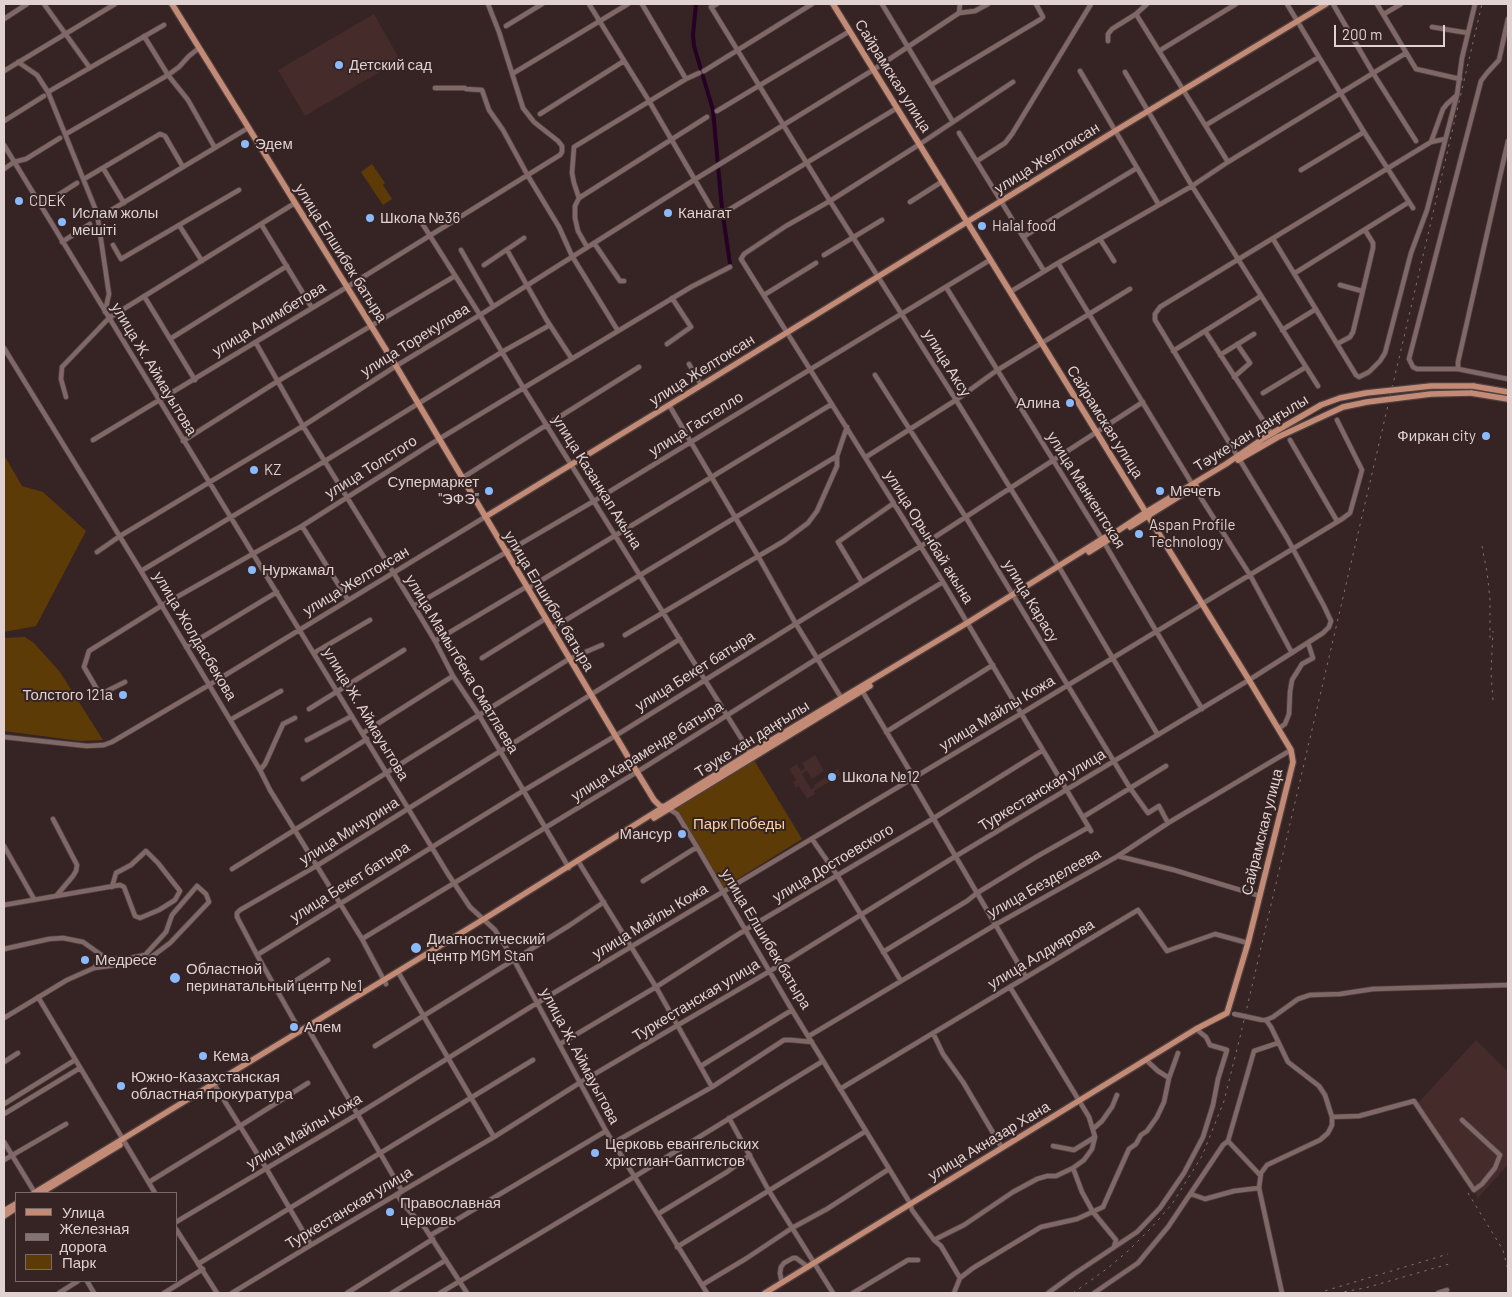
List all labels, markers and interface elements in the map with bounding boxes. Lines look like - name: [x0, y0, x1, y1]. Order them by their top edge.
- scale bar: [1337, 15, 1448, 47]
- street label: Сайрамская улица: [851, 16, 935, 136]
- text: 200 m: [1342, 25, 1382, 43]
- place label: Детский сад: [349, 56, 432, 74]
- marker: Детский сад: [333, 59, 345, 71]
- street label: улица Желтоксан: [991, 118, 1103, 198]
- place label: Эдем: [255, 135, 293, 153]
- marker: Эдем: [239, 138, 251, 150]
- street label: улица Елшибек батыра: [291, 180, 391, 326]
- place label: CDEK: [29, 192, 66, 210]
- marker: CDEK: [13, 195, 25, 207]
- place label: Ислам жолы мешіті: [72, 204, 158, 239]
- place label: Канагат: [678, 204, 732, 222]
- marker: Канагат: [662, 207, 674, 219]
- place label: Школа №36: [380, 209, 460, 227]
- marker: Школа №36: [364, 212, 376, 224]
- marker: Ислам жолы мешіті: [56, 216, 68, 228]
- place label: Halal food: [992, 217, 1056, 235]
- marker: Halal food: [976, 220, 988, 232]
- street label: улица Алимбетова: [209, 278, 329, 360]
- street label: улица Ж. Аймауытова: [107, 299, 201, 439]
- street label: улица Торекулова: [357, 299, 473, 381]
- street label: улица Аксу: [919, 326, 975, 400]
- street label: улица Желтоксан: [646, 330, 758, 410]
- street label: Сайрамская улица: [1063, 362, 1147, 482]
- street label: улица Гастелло: [645, 388, 747, 460]
- street label: Тәуке хан даңғылы: [1191, 391, 1311, 475]
- place label: Алина: [1016, 394, 1060, 412]
- marker: Алина: [1064, 397, 1076, 409]
- street label: улица Казанкап Акына: [548, 412, 646, 552]
- place label: Фиркан city: [1397, 427, 1476, 445]
- street label: улица Манкентская: [1043, 428, 1129, 552]
- marker: Фиркан city: [1480, 430, 1492, 442]
- street label: улица Толстого: [322, 432, 420, 502]
- place label: KZ: [264, 461, 281, 479]
- marker: KZ: [248, 464, 260, 476]
- street label: улица Орынбай акына: [881, 467, 977, 607]
- place label: Супермаркет "ЭФЭ": [387, 473, 479, 508]
- place label: Мечеть: [1170, 482, 1221, 500]
- marker: Супермаркет "ЭФЭ": [483, 485, 495, 497]
- marker: Мечеть: [1154, 485, 1166, 497]
- place label: Aspan Profile Technology: [1149, 516, 1235, 551]
- street label: улица Елшибек батыра: [500, 528, 598, 674]
- marker: Aspan Profile Technology: [1133, 528, 1145, 540]
- street label: улица Желтоксан: [300, 542, 412, 620]
- street label: улица Карасу: [999, 557, 1063, 645]
- place label: Нуржамал: [262, 561, 334, 579]
- marker: Нуржамал: [246, 564, 258, 576]
- street label: улица Жолдасбекова: [149, 568, 241, 704]
- street label: улица Мамытбека Сматлаева: [401, 571, 523, 757]
- street label: улица Бекет батыра: [632, 627, 758, 715]
- street label: улица Ж. Аймауытова: [319, 644, 413, 784]
- street label: улица Майлы Кожа: [936, 671, 1058, 755]
- place label: Толстого 121а: [23, 686, 113, 704]
- marker: Толстого 121а: [117, 689, 129, 701]
- street label: улица Караменде батыра: [568, 697, 726, 805]
- street label: Тәуке хан даңғылы: [692, 697, 812, 781]
- street label: Туркестанская улица: [975, 745, 1109, 835]
- street label: Сайрамская улица: [1238, 767, 1286, 897]
- place label: Школа №12: [842, 768, 920, 786]
- marker: Школа №12: [826, 771, 838, 783]
- street label: улица Мичурина: [296, 793, 402, 869]
- park label: Парк Победы: [693, 815, 785, 833]
- street label: улица Достоевского: [769, 820, 897, 906]
- place label: Мансур: [620, 825, 672, 843]
- marker: Мансур: [676, 828, 688, 840]
- street label: улица Бекет батыра: [287, 838, 413, 926]
- street label: улица Безделеева: [984, 844, 1104, 922]
- street label: улица Елшибек батыра: [717, 866, 815, 1012]
- street label: улица Майлы Кожа: [589, 879, 711, 963]
- street label: улица Алдиярова: [984, 915, 1098, 993]
- place label: Диагностический центр MGM Stan: [427, 930, 546, 965]
- marker: Диагностический центр MGM Stan: [409, 941, 423, 955]
- place label: Медресе: [95, 951, 157, 969]
- marker: Медресе: [79, 954, 91, 966]
- street label: Туркестанская улица: [629, 955, 763, 1045]
- place label: Областной перинатальный центр №1: [186, 960, 362, 995]
- marker: Областной перинатальный центр №1: [168, 971, 182, 985]
- street label: улица Ж. Аймауытова: [536, 985, 624, 1127]
- place label: Алем: [304, 1018, 341, 1036]
- marker: Алем: [288, 1021, 300, 1033]
- place label: Кема: [213, 1047, 249, 1065]
- marker: Кема: [197, 1050, 209, 1062]
- place label: Южно-Казахстанская областная прокуратура: [131, 1068, 293, 1103]
- marker: Южно-Казахстанская областная прокуратура: [115, 1080, 127, 1092]
- street label: улица Майлы Кожа: [243, 1089, 365, 1173]
- street label: улица Акназар Хана: [925, 1098, 1053, 1184]
- place label: Церковь евангельских христиан-баптистов: [605, 1135, 759, 1170]
- marker: Церковь евангельских христиан-баптистов: [589, 1147, 601, 1159]
- street label: Туркестанская улица: [282, 1163, 416, 1253]
- legend: [15, 1192, 178, 1282]
- place label: Православная церковь: [400, 1194, 501, 1229]
- text: Улица: [62, 1203, 105, 1221]
- marker: Православная церковь: [384, 1206, 396, 1218]
- text: Железная дорога: [59, 1219, 129, 1255]
- text: Парк: [62, 1253, 96, 1271]

